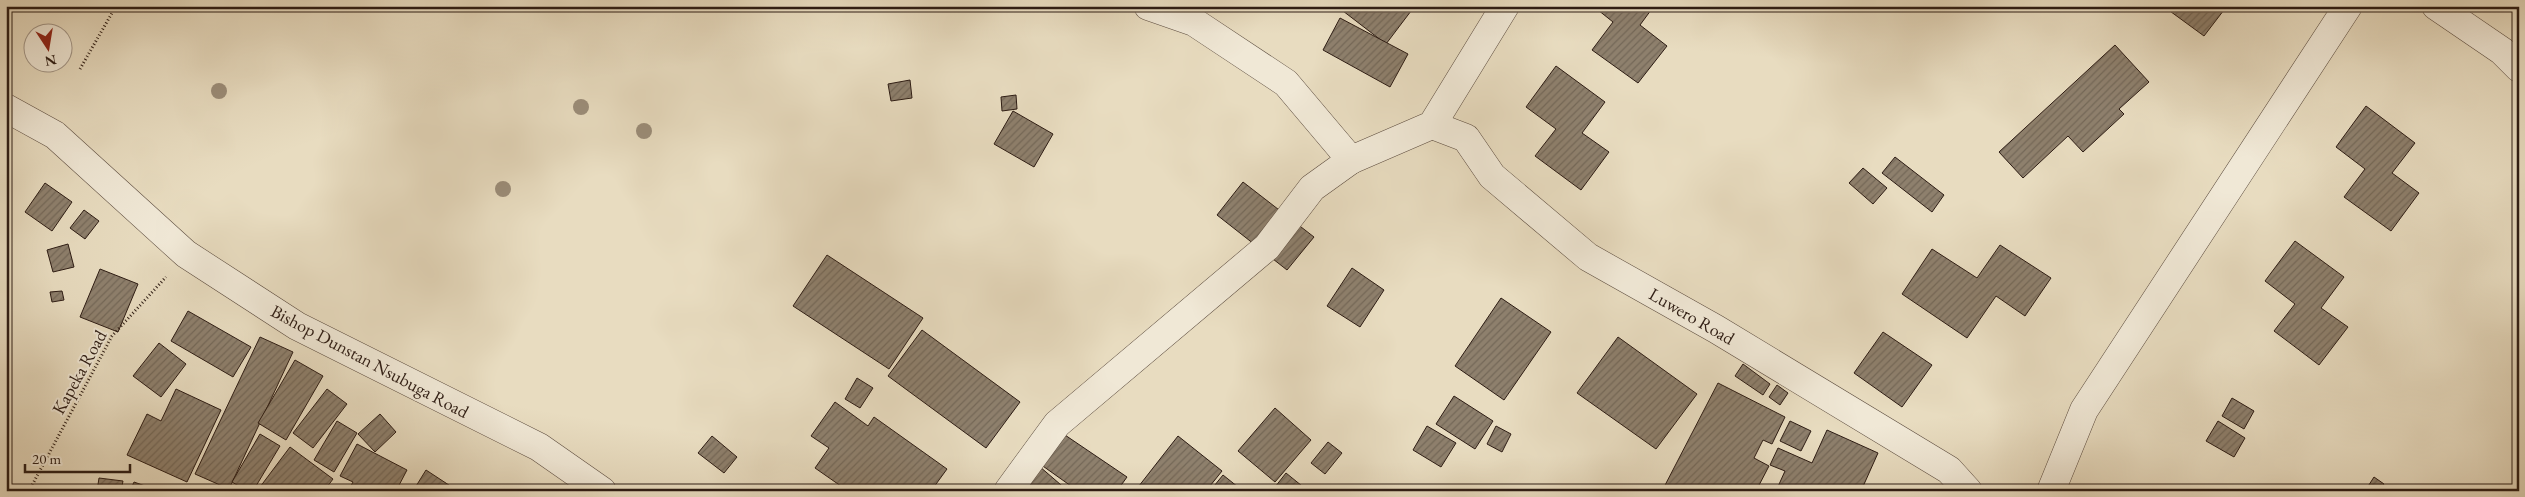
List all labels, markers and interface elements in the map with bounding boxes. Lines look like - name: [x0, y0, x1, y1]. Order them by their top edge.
- north arrow: [22, 22, 72, 72]
- text: N: [43, 51, 58, 71]
- street label: Luwero Road: [1645, 282, 1740, 350]
- street label: Bishop Dunstan Nsubuga Road: [267, 299, 474, 423]
- street label: Kapeka Road: [46, 325, 112, 418]
- scale bar: [25, 442, 130, 474]
- text: 20 m: [32, 449, 61, 468]

